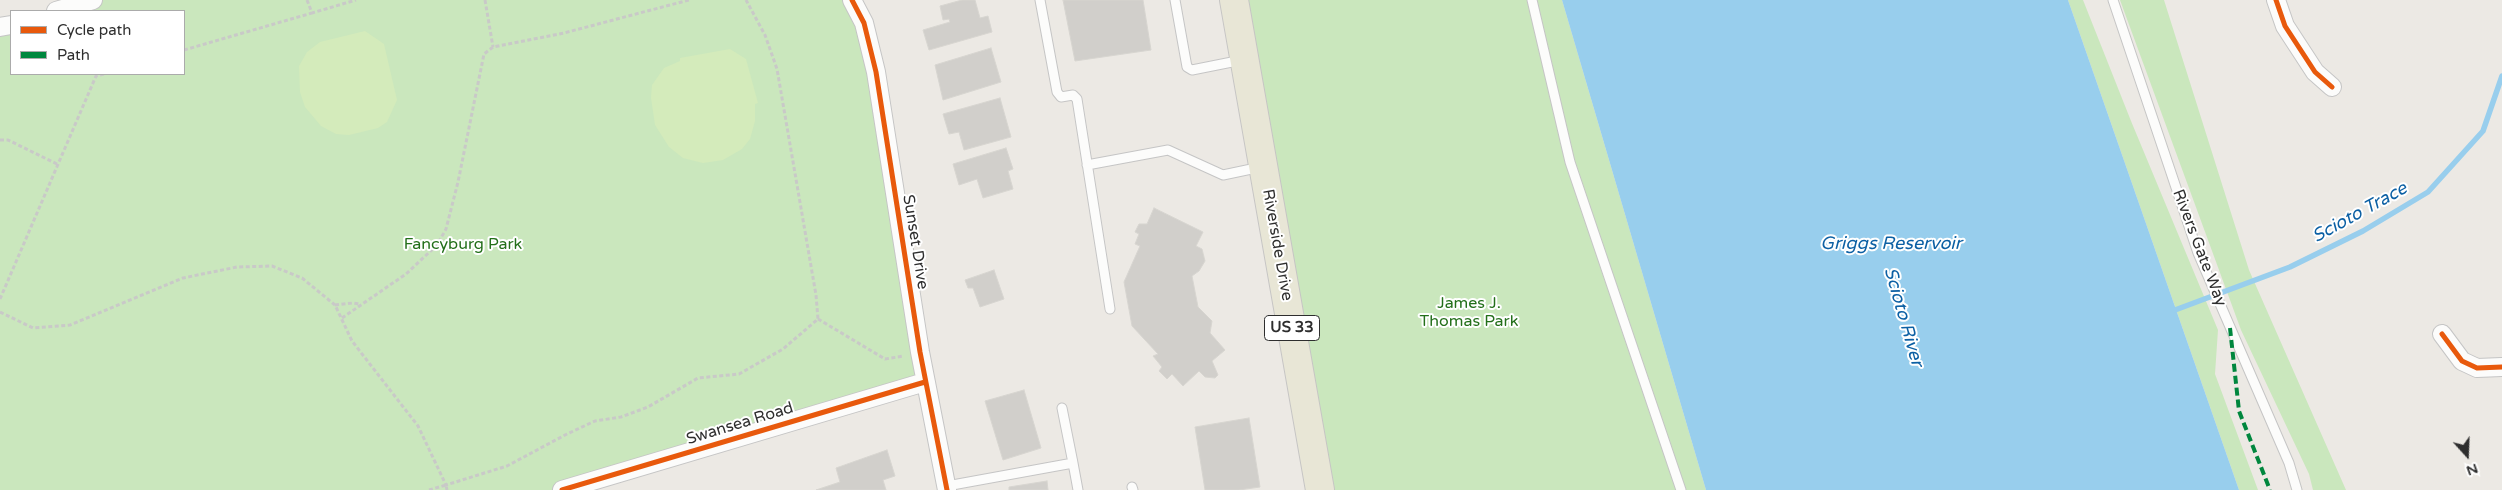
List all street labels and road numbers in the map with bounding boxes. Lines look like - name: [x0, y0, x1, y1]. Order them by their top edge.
- street label: Rivers Gate Way: [2168, 187, 2230, 309]
- street label: Riverside Drive: [1258, 188, 1296, 302]
- street label: Sunset Drive: [898, 193, 932, 291]
- road number: US 33: [1264, 316, 1320, 340]
- street label: Swansea Road: [684, 399, 796, 449]

